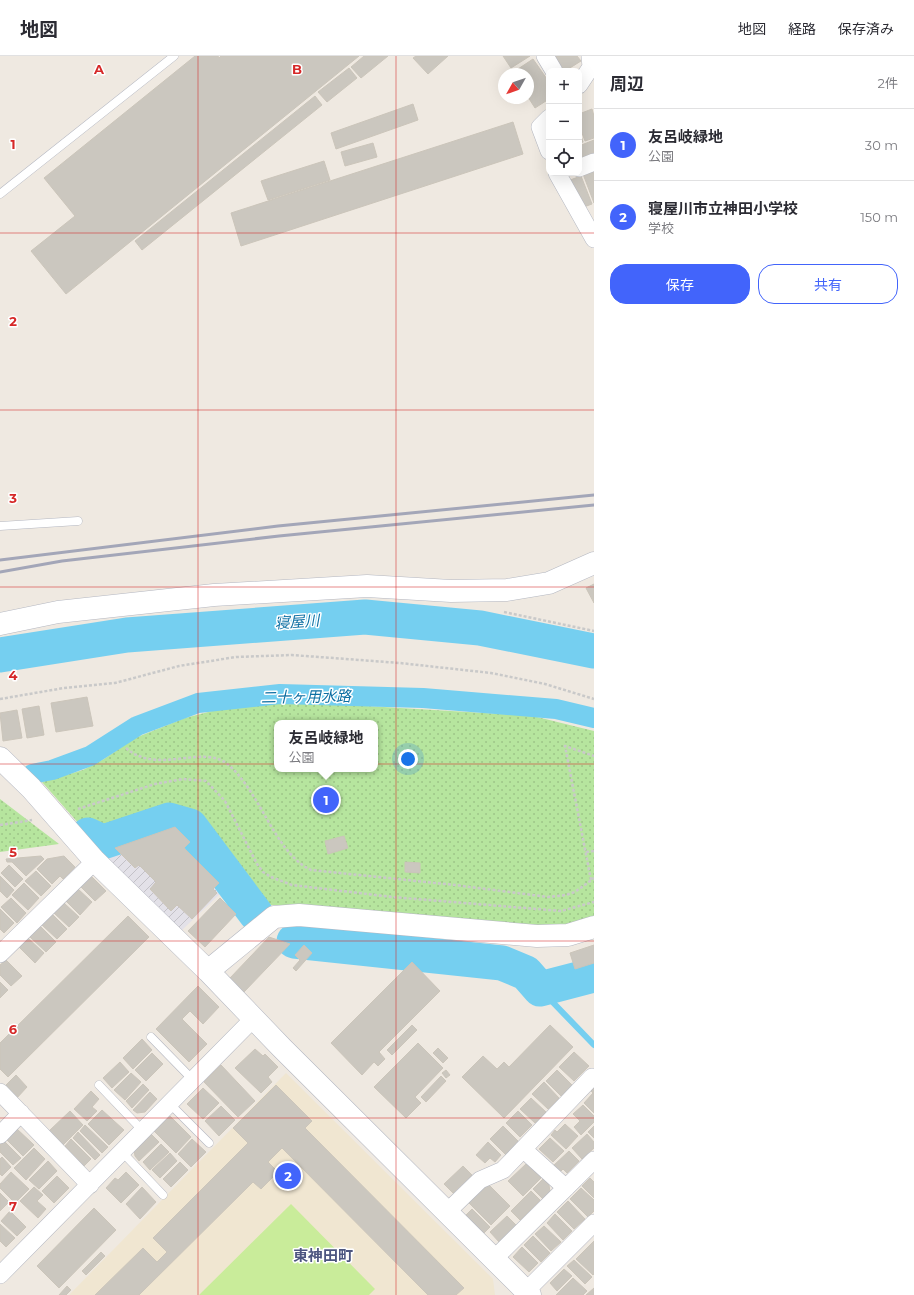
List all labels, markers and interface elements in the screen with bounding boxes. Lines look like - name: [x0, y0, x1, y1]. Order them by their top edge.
- text: 地図: [20, 18, 58, 41]
- text: 地図: [738, 20, 766, 38]
- text: 経路: [788, 20, 816, 38]
- text: 保存済み: [838, 20, 894, 38]
- text: A: [93, 61, 105, 77]
- text: B: [292, 61, 302, 77]
- north arrow: [498, 68, 534, 104]
- map controls: [546, 68, 582, 176]
- button: +: [546, 68, 582, 104]
- text: 周辺: [610, 74, 644, 94]
- text: 2件: [878, 75, 898, 91]
- button: −: [546, 104, 582, 140]
- text: 友呂岐緑地: [648, 127, 723, 146]
- text: 1: [10, 136, 16, 152]
- text: 1: [620, 137, 626, 153]
- text: 30 m: [865, 137, 898, 153]
- button: locate: [546, 140, 582, 176]
- text: 公園: [648, 148, 674, 164]
- text: 寝屋川市立神田小学校: [648, 199, 798, 218]
- text: 2: [619, 209, 627, 225]
- text: 150 m: [860, 209, 898, 225]
- text: 学校: [648, 220, 674, 236]
- button: 保存: [610, 264, 750, 304]
- button: 共有: [758, 264, 898, 304]
- text: 2: [9, 313, 17, 329]
- text: 3: [8, 490, 17, 506]
- water label: 寝屋川: [274, 610, 322, 633]
- text: 4: [9, 667, 18, 683]
- water label: 二十ヶ用水路: [261, 686, 353, 707]
- popup: [274, 720, 378, 772]
- text: 友呂岐緑地: [288, 728, 364, 747]
- text: 公園: [288, 749, 315, 765]
- your location: [398, 749, 418, 769]
- pin: 1: [313, 785, 339, 815]
- text: 5: [9, 844, 17, 860]
- text: 6: [9, 1021, 18, 1037]
- pin: 2: [275, 1161, 301, 1191]
- text: 7: [9, 1198, 17, 1214]
- district label: 東神田町: [293, 1246, 353, 1265]

